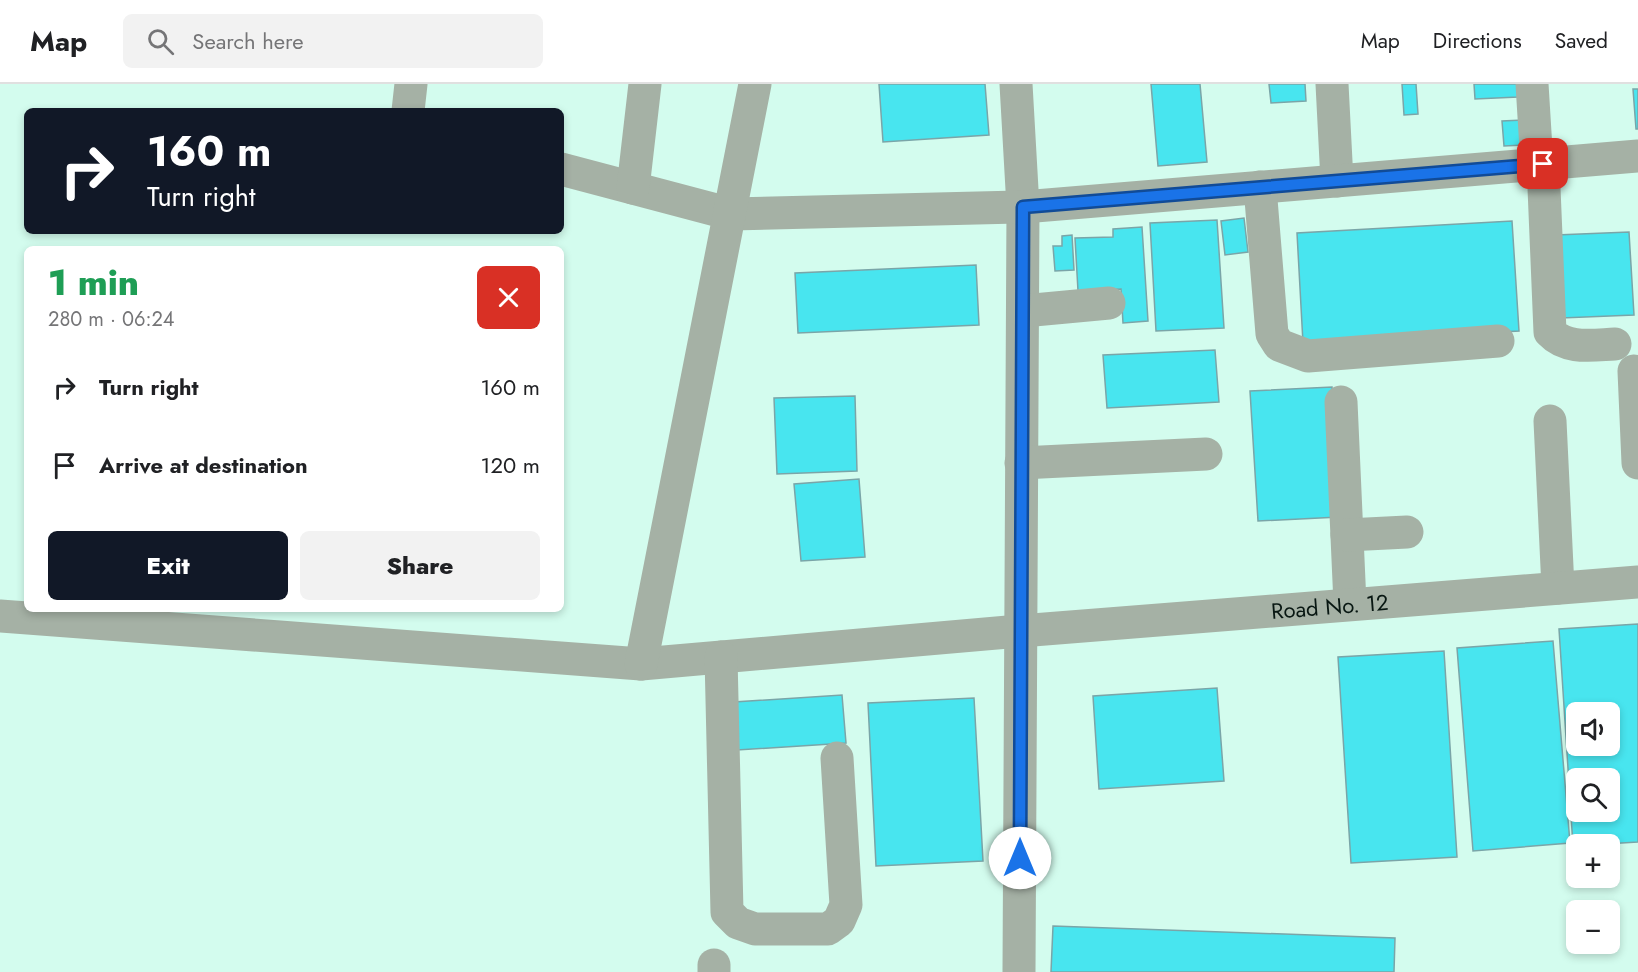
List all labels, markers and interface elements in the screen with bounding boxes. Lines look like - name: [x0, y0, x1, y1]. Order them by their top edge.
- search box: [123, 14, 543, 68]
- text: Map: [30, 21, 87, 62]
- icon: search: [144, 25, 177, 58]
- text: Search here: [192, 25, 304, 57]
- text: Map: [1361, 26, 1400, 56]
- text: Directions: [1433, 26, 1522, 56]
- text: Saved: [1555, 26, 1608, 56]
- text: 160 m: [147, 121, 271, 182]
- icon: right: [48, 132, 126, 210]
- pin: [1517, 138, 1568, 189]
- icon: arrive: [1526, 147, 1559, 180]
- text: Turn right: [147, 177, 255, 216]
- text: 1 min: [48, 256, 139, 308]
- button: close: [477, 266, 540, 329]
- text: 280 m · 06:24: [48, 305, 174, 334]
- icon: right: [48, 371, 81, 404]
- text: Turn right: [99, 371, 199, 403]
- text: 160 m: [480, 371, 540, 403]
- icon: arrive: [48, 449, 81, 482]
- text: Arrive at destination: [99, 449, 308, 481]
- text: 120 m: [481, 449, 540, 481]
- button: Exit: [48, 531, 288, 600]
- button: Share: [300, 531, 540, 600]
- street label: Road No. 12: [1270, 586, 1390, 627]
- map controls: [1566, 702, 1620, 954]
- button: sound: [1566, 702, 1620, 756]
- button: search: [1566, 768, 1620, 822]
- position arrow: [988, 826, 1052, 890]
- button: +: [1566, 834, 1620, 888]
- button: −: [1566, 900, 1620, 954]

